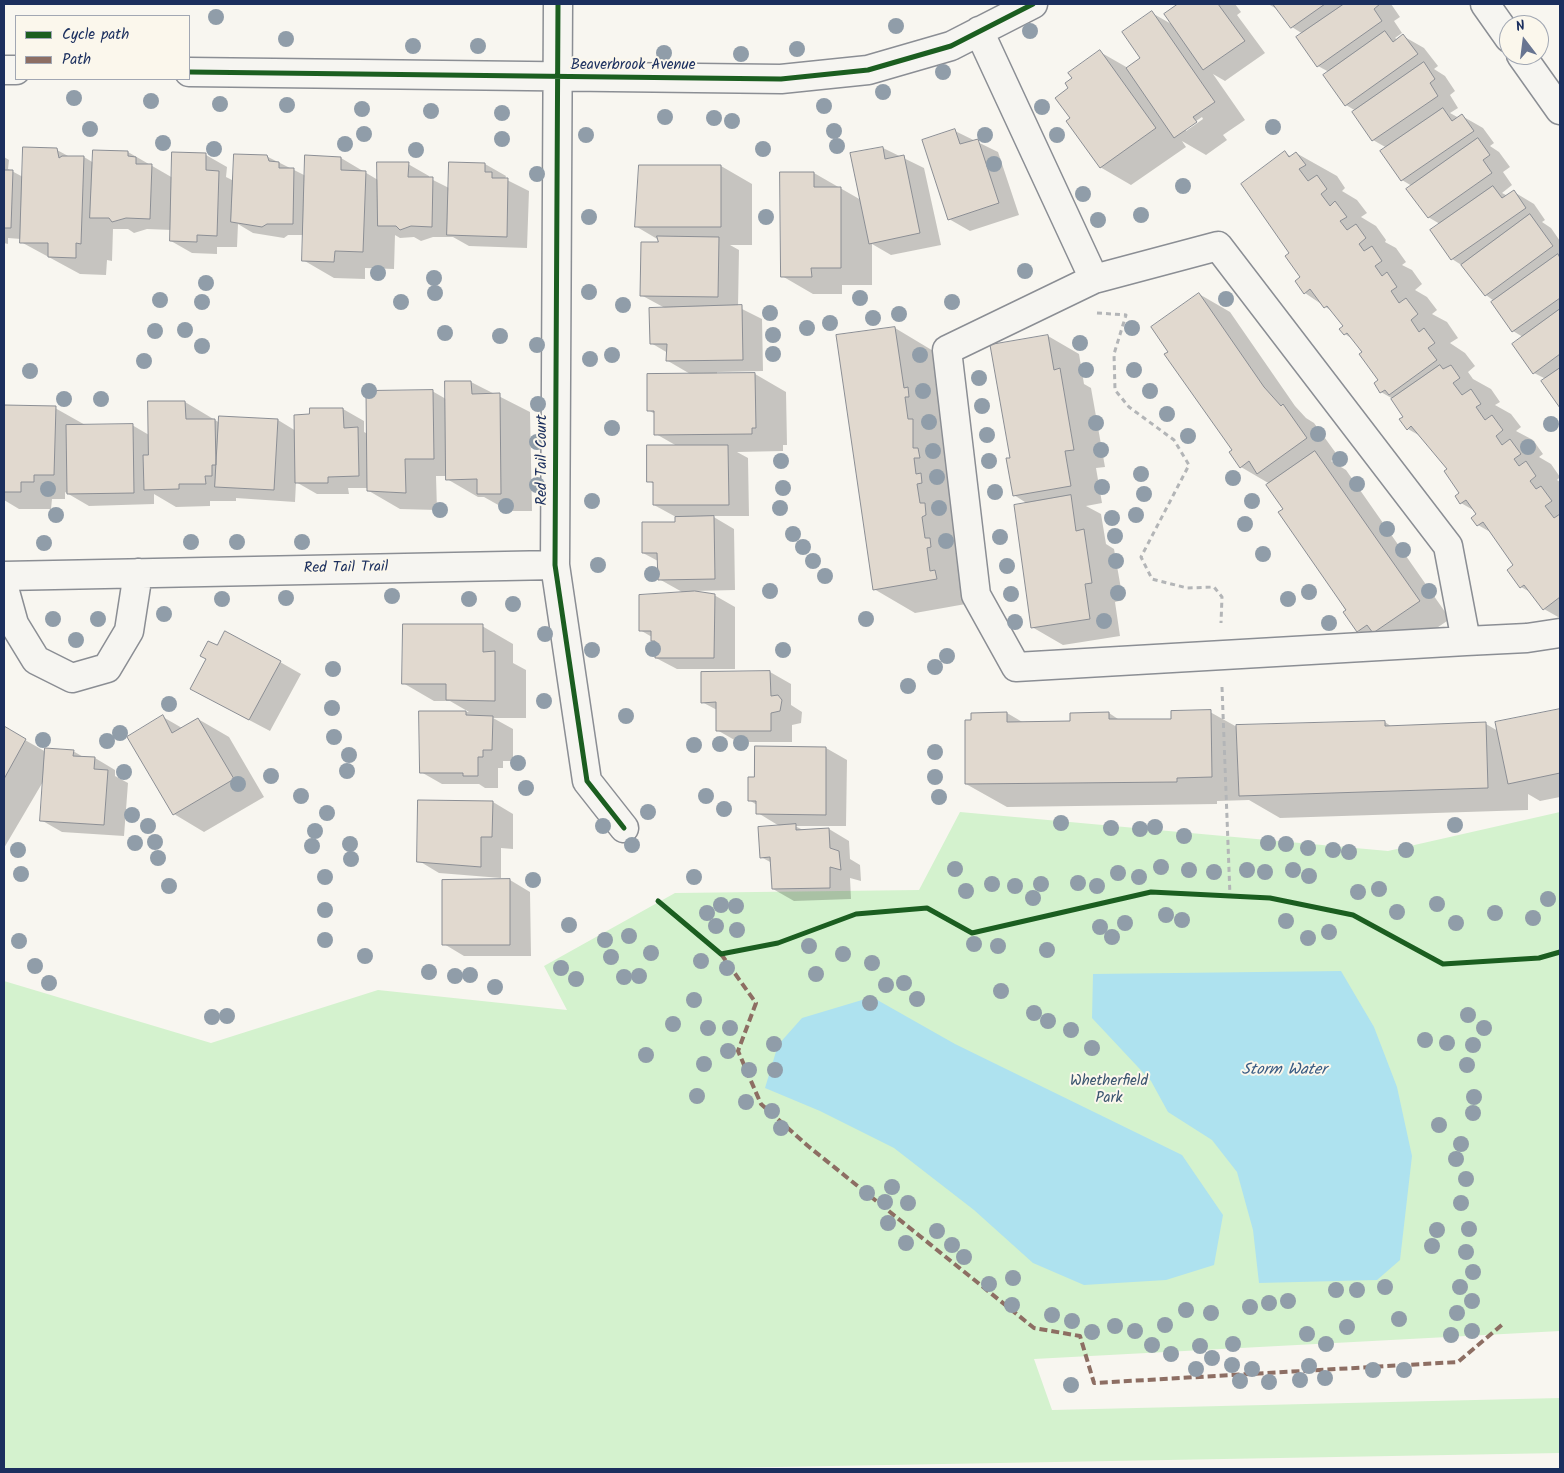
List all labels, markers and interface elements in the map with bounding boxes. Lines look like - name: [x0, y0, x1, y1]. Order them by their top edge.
- legend: [15, 15, 190, 80]
- north arrow: [1499, 15, 1549, 65]
- text: N: [1513, 15, 1527, 38]
- text: Cycle path: [62, 23, 129, 47]
- text: Path: [62, 48, 91, 72]
- street label: Beaverbrook Avenue: [570, 57, 696, 75]
- street label: Red Tail Court: [534, 414, 552, 506]
- street label: Red Tail Trail: [304, 559, 388, 579]
- water label: Storm Water: [1241, 1061, 1327, 1081]
- park label: Whetherfield Park: [1070, 1073, 1148, 1108]

